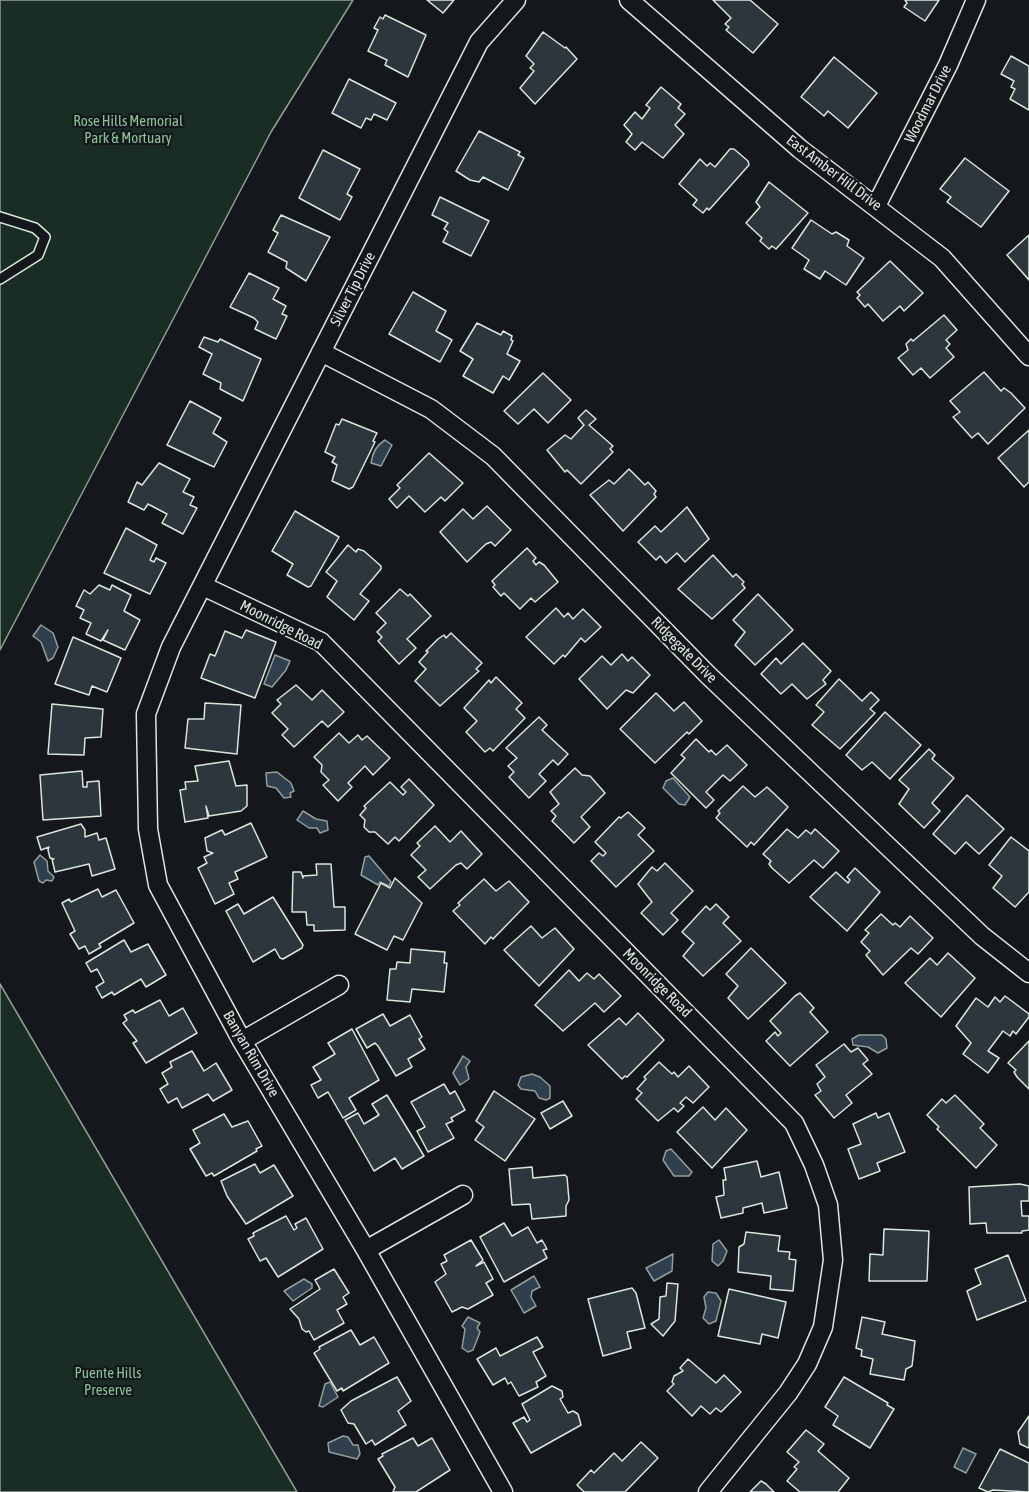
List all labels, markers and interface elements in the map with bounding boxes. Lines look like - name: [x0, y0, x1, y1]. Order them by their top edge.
- street label: Woodmar Drive: [901, 62, 955, 146]
- park label: Rose Hills Memorial Park & Mortuary: [73, 112, 183, 147]
- street label: East Amber Hill Drive: [783, 131, 885, 215]
- street label: Silver Tip Drive: [327, 249, 379, 329]
- street label: Moonridge Road: [237, 597, 325, 653]
- street label: Ridgegate Drive: [647, 613, 721, 687]
- street label: Moonridge Road: [619, 945, 695, 1021]
- street label: Banyan Rim Drive: [219, 1008, 283, 1100]
- park label: Puente Hills Preserve: [74, 1364, 142, 1399]

